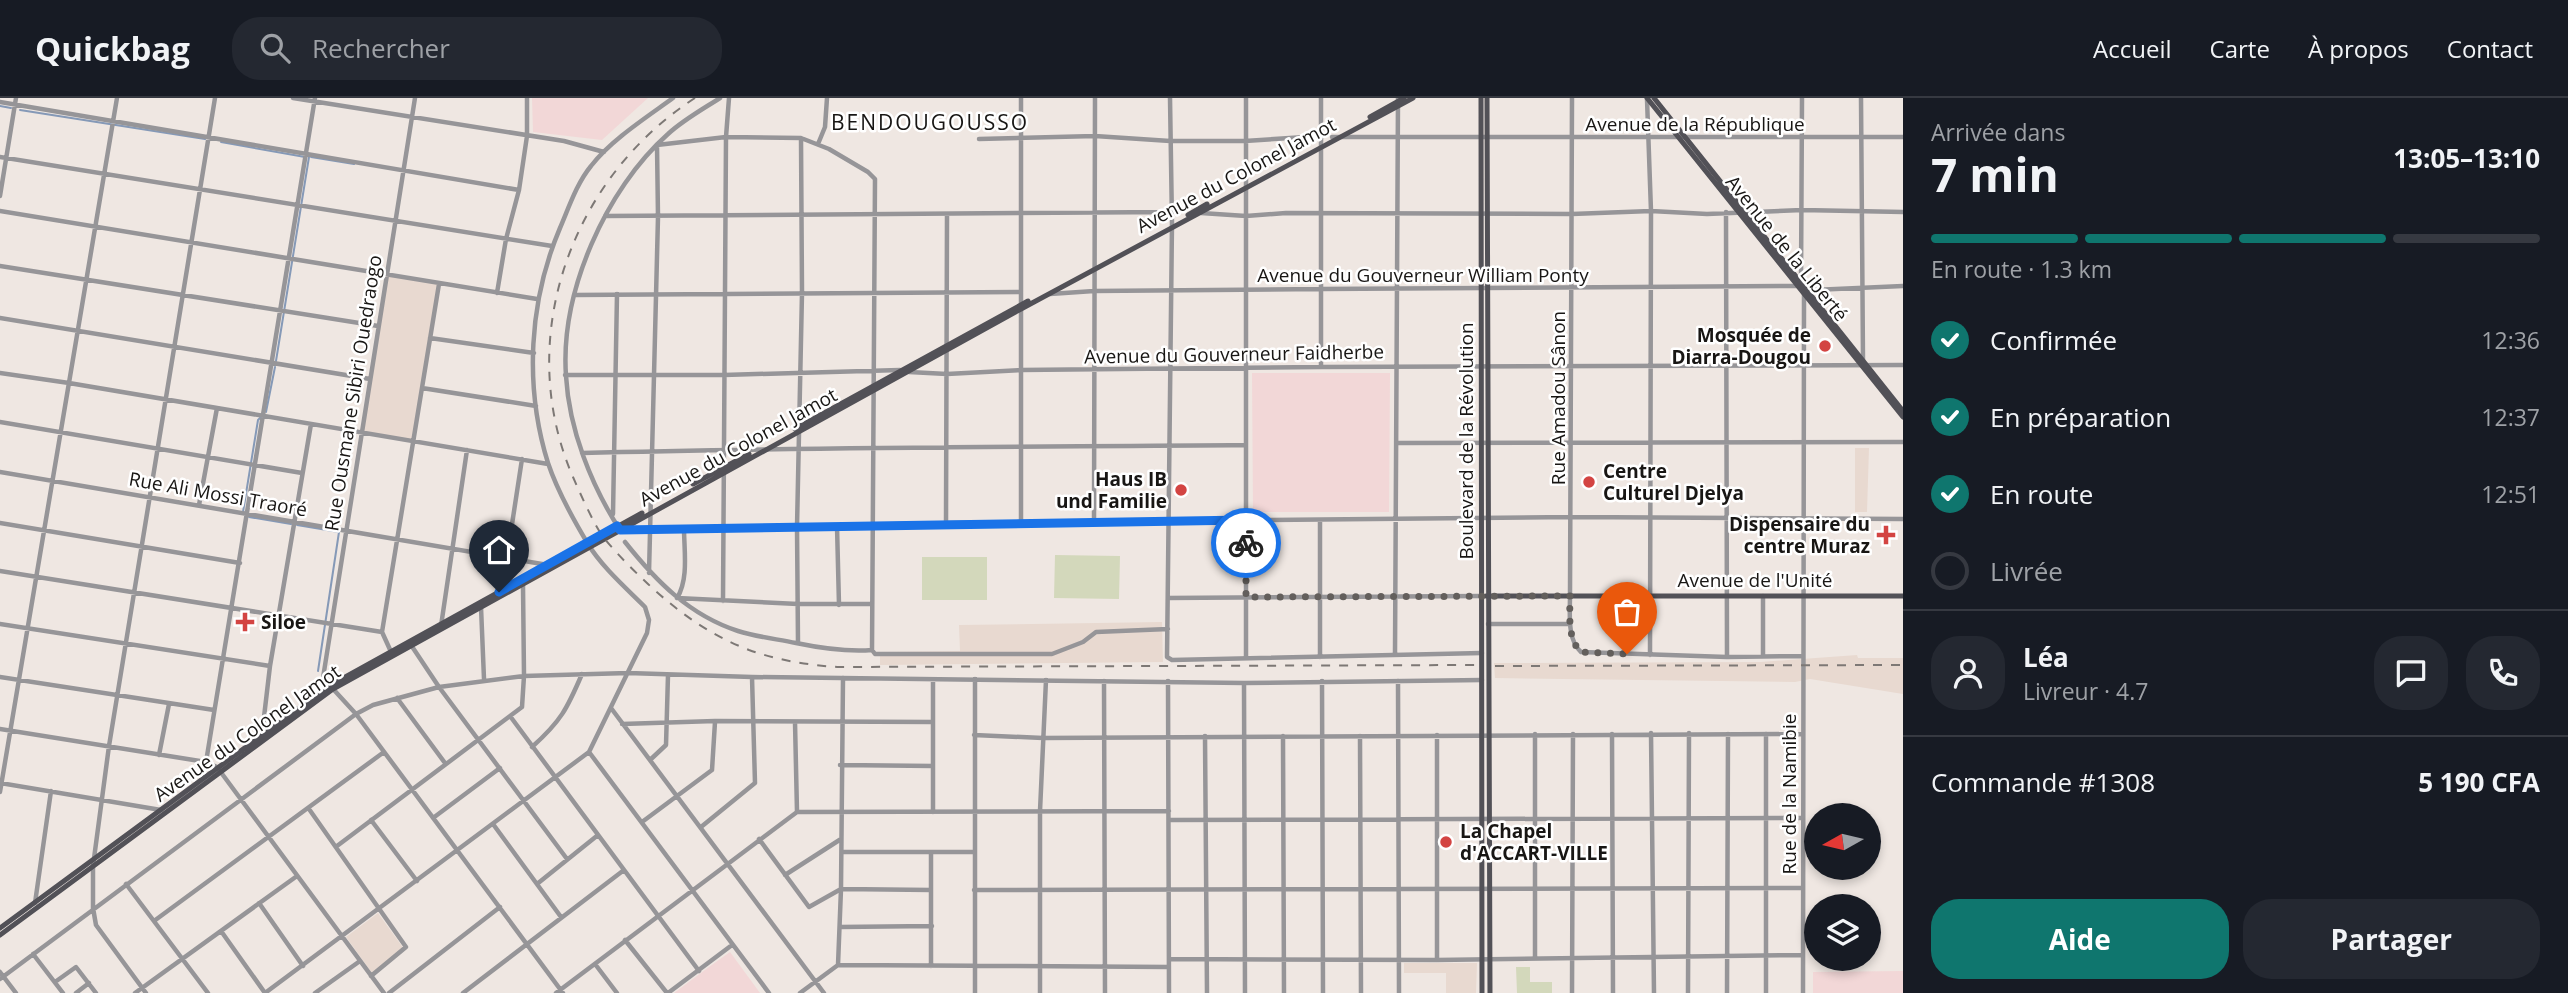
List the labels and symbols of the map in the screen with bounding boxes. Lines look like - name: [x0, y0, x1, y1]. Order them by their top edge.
- district label: BENDOUGOUSSO: [831, 108, 1029, 136]
- street label: Avenue du Colonel Jamot: [1132, 111, 1340, 239]
- street label: Avenue de la République: [1585, 111, 1805, 137]
- street label: Avenue de la Liberté: [1720, 170, 1854, 326]
- street label: Rue Ousmane Sibiri Ouedraogo: [318, 253, 388, 533]
- street label: Avenue du Gouverneur William Ponty: [1257, 262, 1589, 288]
- street label: Rue Amadou Sânon: [1545, 311, 1571, 485]
- street label: Boulevard de la Révolution: [1453, 322, 1479, 560]
- place label: Mosquée de Diarra-Dougou: [1672, 322, 1811, 370]
- street label: Avenue du Gouverneur Faidherbe: [1084, 338, 1384, 370]
- marker: Mosquée de Diarra-Dougou: [1817, 338, 1833, 354]
- street label: Avenue du Colonel Jamot: [634, 382, 842, 512]
- place label: Centre Culturel Djelya: [1603, 458, 1744, 506]
- street label: Rue Ali Mossi Traoré: [127, 466, 309, 522]
- place label: Haus IB und Familie: [1056, 466, 1167, 514]
- marker: Centre Culturel Djelya: [1581, 474, 1597, 490]
- marker: Haus IB und Familie: [1173, 482, 1189, 498]
- courier: [1211, 508, 1281, 578]
- place label: Dispensaire du centre Muraz: [1729, 511, 1870, 559]
- pin: [469, 520, 529, 592]
- marker: Dispensaire du centre Muraz: [1876, 525, 1896, 545]
- street label: Avenue de l'Unité: [1677, 567, 1833, 593]
- pin: [1597, 582, 1657, 654]
- place label: Siloe: [261, 609, 306, 635]
- marker: Siloe: [235, 612, 255, 632]
- street label: Avenue du Colonel Jamot: [148, 658, 346, 807]
- street label: Rue de la Namibie: [1776, 714, 1802, 874]
- north arrow: [1804, 803, 1881, 880]
- place label: La Chapel d'ACCART-VILLE: [1460, 818, 1608, 866]
- marker: La Chapel d'ACCART-VILLE: [1438, 834, 1454, 850]

